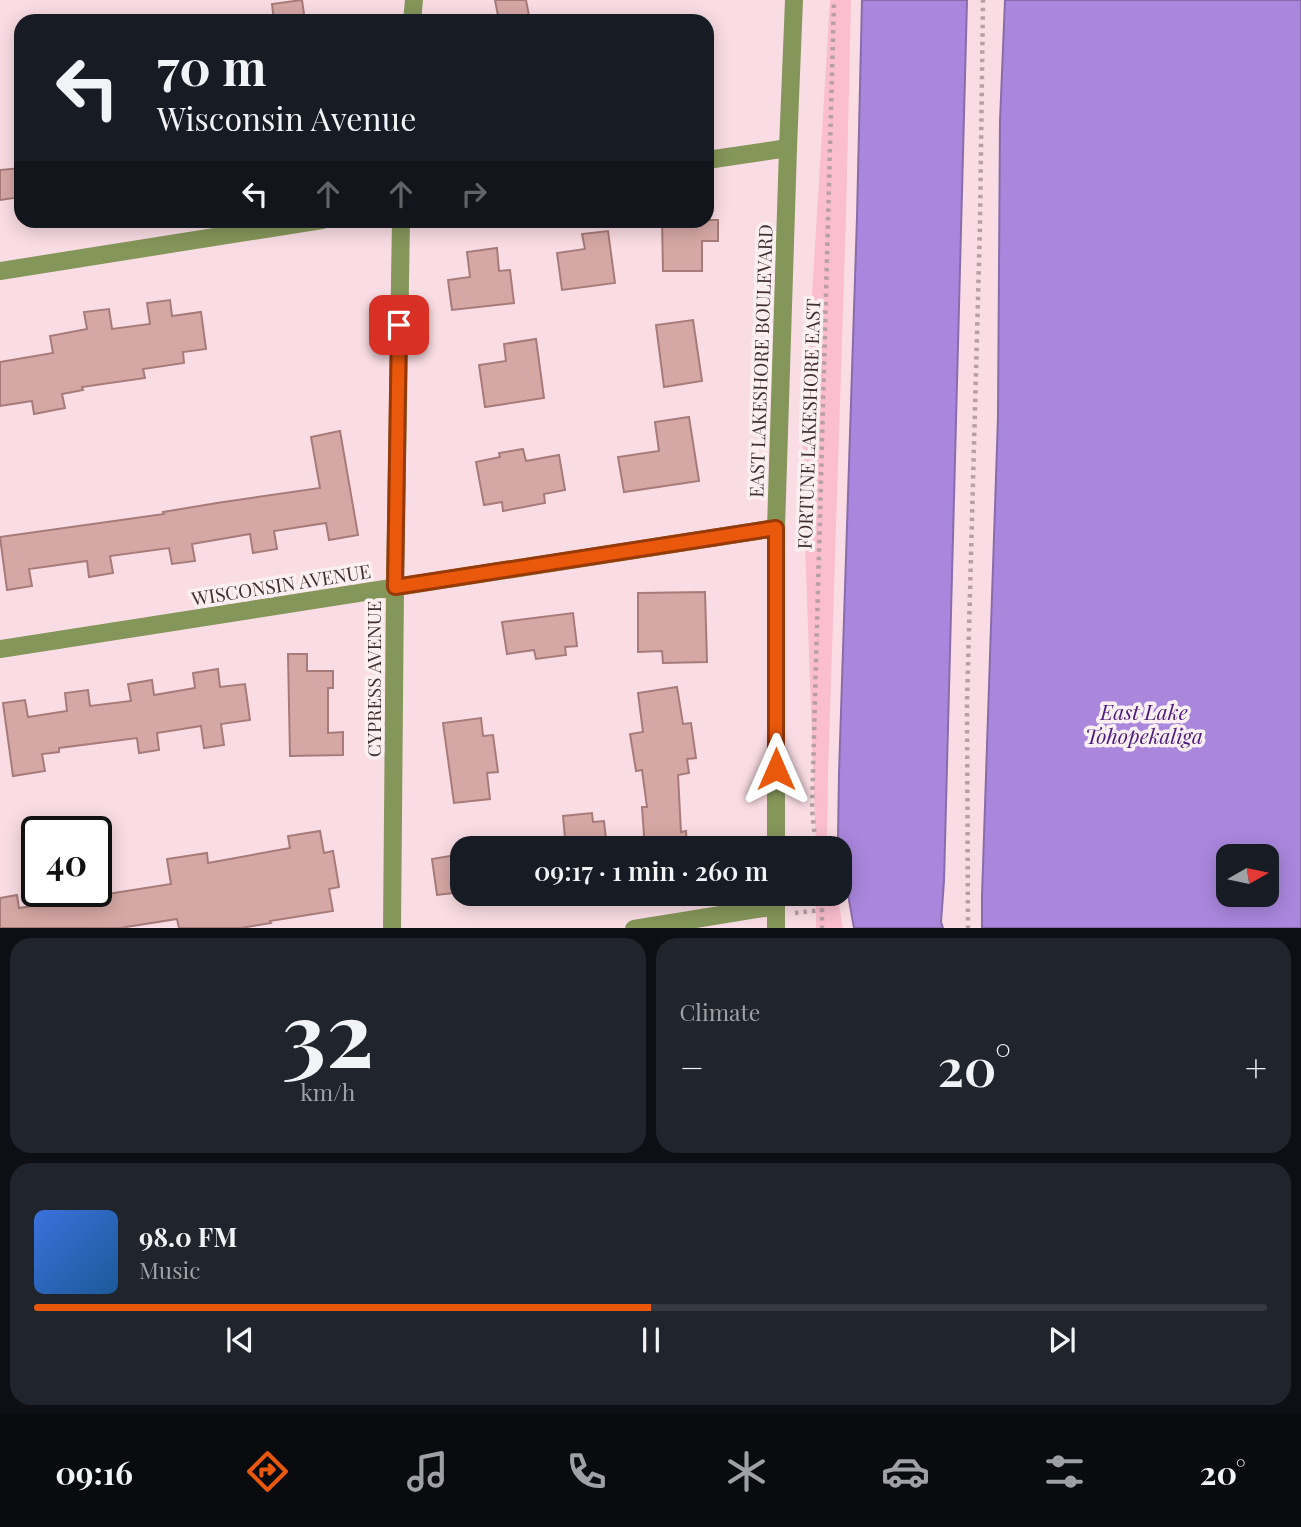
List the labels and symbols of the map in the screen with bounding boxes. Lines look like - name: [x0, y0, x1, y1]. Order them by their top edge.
- street label: EAST LAKESHORE BOULEVARD: [742, 224, 778, 498]
- pin: [369, 295, 429, 355]
- street label: FORTUNE LAKESHORE EAST: [791, 298, 825, 550]
- street label: WISCONSIN AVENUE: [189, 557, 372, 611]
- street label: CYPRESS AVENUE: [360, 601, 386, 757]
- water label: East Lake Tohopekaliga: [1085, 697, 1203, 749]
- position arrow: [739, 732, 813, 806]
- speed limit sign: 40: [21, 816, 112, 907]
- north arrow: [1216, 844, 1279, 906]

